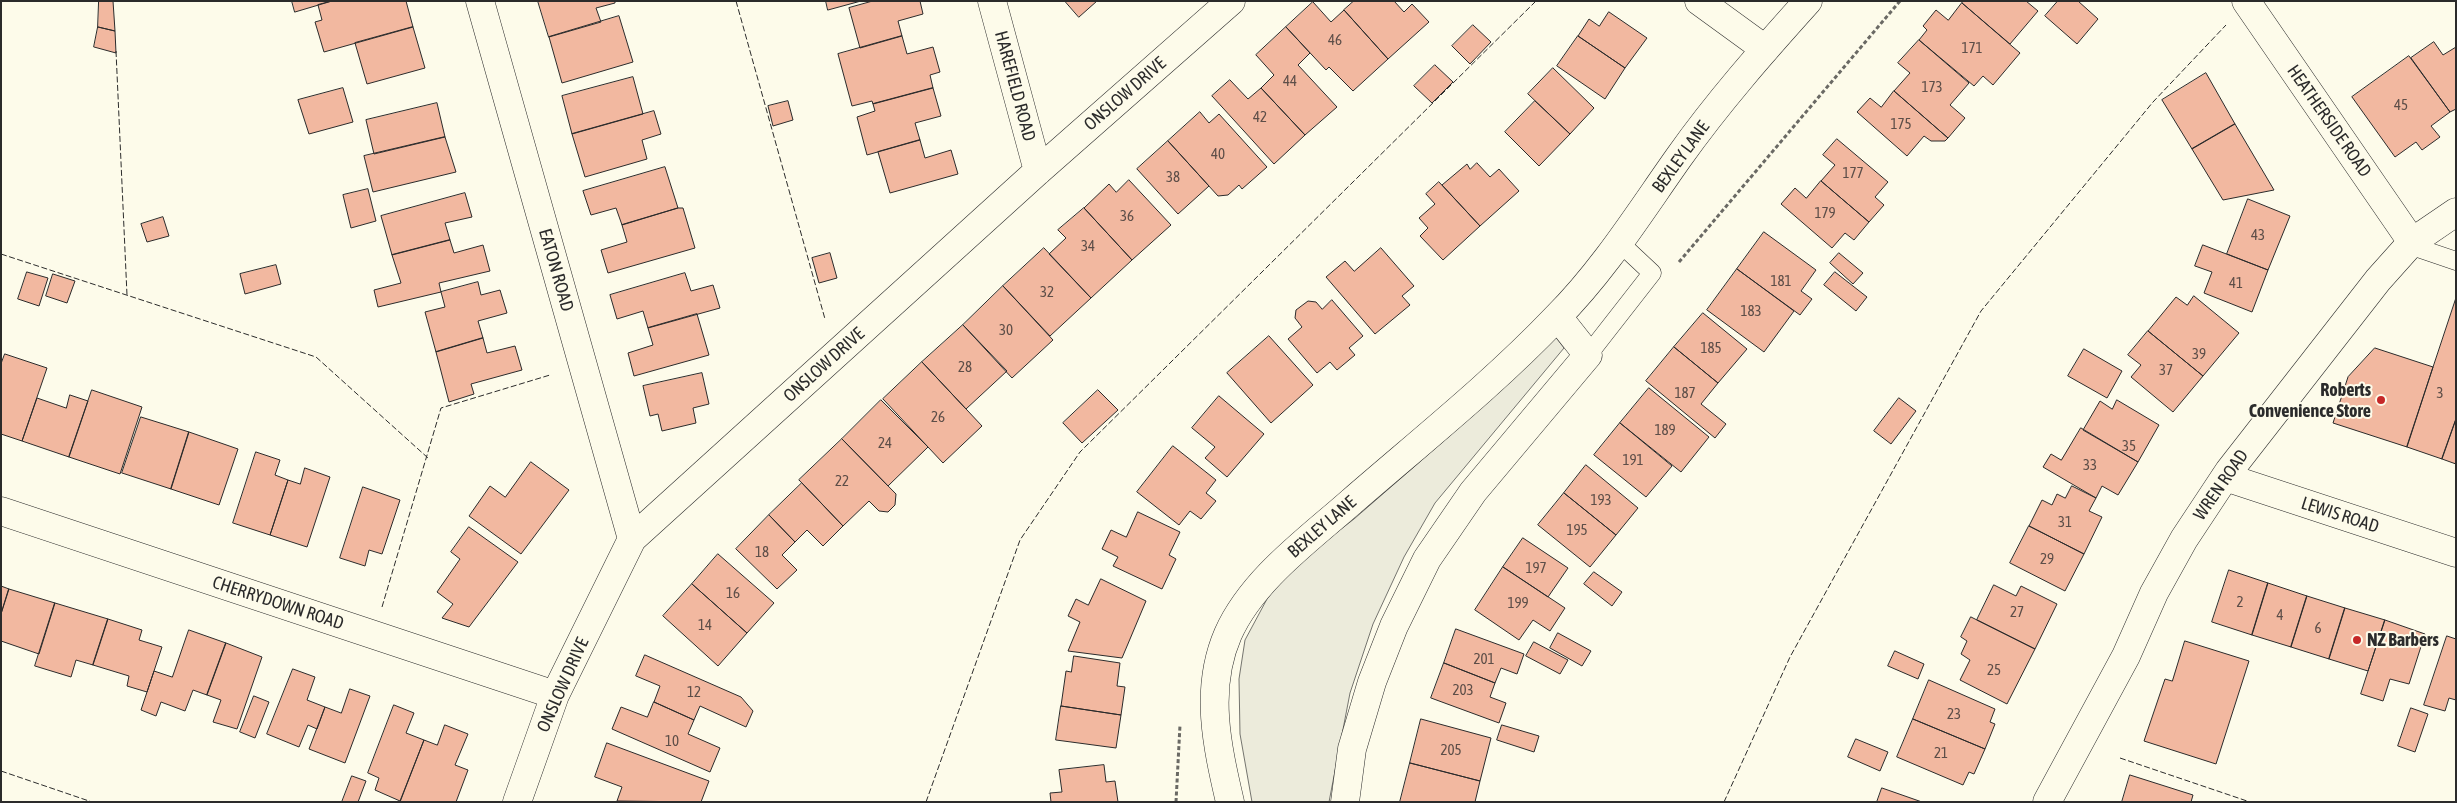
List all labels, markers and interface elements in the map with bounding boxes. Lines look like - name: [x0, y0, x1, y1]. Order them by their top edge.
- street label: HAREFIELD ROAD: [990, 29, 1040, 143]
- house number: 46: [1328, 31, 1342, 49]
- house number: 171: [1961, 39, 1983, 57]
- street label: ONSLOW DRIVE: [1080, 53, 1170, 135]
- street label: HEATHERSIDE ROAD: [2282, 61, 2376, 181]
- house number: 44: [1283, 72, 1297, 90]
- house number: 173: [1921, 78, 1943, 96]
- house number: 45: [2394, 96, 2408, 114]
- house number: 42: [1253, 108, 1267, 126]
- house number: 175: [1890, 115, 1912, 133]
- street label: BEXLEY LANE: [1648, 117, 1714, 197]
- house number: 40: [1211, 145, 1225, 163]
- house number: 177: [1842, 164, 1864, 182]
- house number: 38: [1166, 168, 1180, 186]
- house number: 179: [1814, 204, 1836, 222]
- house number: 36: [1120, 207, 1134, 225]
- street label: EATON ROAD: [534, 226, 578, 314]
- house number: 43: [2251, 226, 2265, 244]
- house number: 34: [1081, 237, 1095, 255]
- house number: 181: [1770, 272, 1792, 290]
- house number: 41: [2229, 274, 2243, 292]
- house number: 32: [1040, 283, 1054, 301]
- house number: 183: [1740, 302, 1762, 320]
- house number: 30: [999, 321, 1013, 339]
- street label: ONSLOW DRIVE: [779, 323, 869, 407]
- house number: 185: [1700, 339, 1722, 357]
- house number: 39: [2192, 345, 2206, 363]
- house number: 28: [958, 358, 972, 376]
- house number: 37: [2159, 361, 2173, 379]
- place label: Roberts Convenience Store: [2249, 379, 2371, 422]
- house number: 187: [1674, 384, 1696, 402]
- house number: 3: [2436, 384, 2444, 402]
- marker: Roberts Convenience Store: [2375, 394, 2387, 406]
- house number: 26: [931, 408, 945, 426]
- house number: 189: [1654, 421, 1676, 439]
- house number: 24: [878, 434, 892, 452]
- house number: 35: [2122, 437, 2136, 455]
- street label: WREN ROAD: [2189, 446, 2253, 524]
- house number: 191: [1622, 451, 1644, 469]
- house number: 33: [2083, 456, 2097, 474]
- house number: 22: [835, 472, 849, 490]
- street label: BEXLEY LANE: [1283, 491, 1361, 563]
- house number: 193: [1590, 491, 1612, 509]
- street label: LEWIS ROAD: [2298, 492, 2382, 538]
- house number: 31: [2058, 513, 2072, 531]
- house number: 195: [1566, 521, 1588, 539]
- house number: 18: [755, 543, 769, 561]
- house number: 29: [2040, 550, 2054, 568]
- house number: 197: [1525, 559, 1547, 577]
- street label: CHERRYDOWN ROAD: [210, 572, 346, 634]
- house number: 16: [726, 584, 740, 602]
- house number: 2: [2236, 593, 2244, 611]
- house number: 199: [1507, 594, 1529, 612]
- house number: 27: [2010, 603, 2024, 621]
- house number: 4: [2276, 606, 2284, 624]
- house number: 14: [698, 616, 712, 634]
- house number: 6: [2314, 619, 2322, 637]
- place label: NZ Barbers: [2367, 629, 2439, 651]
- street label: ONSLOW DRIVE: [533, 634, 593, 736]
- marker: NZ Barbers: [2351, 634, 2363, 646]
- house number: 201: [1473, 650, 1495, 668]
- house number: 25: [1987, 661, 2001, 679]
- house number: 203: [1452, 681, 1474, 699]
- house number: 12: [687, 683, 701, 701]
- house number: 23: [1947, 705, 1961, 723]
- house number: 10: [665, 732, 679, 750]
- house number: 205: [1440, 741, 1462, 759]
- house number: 21: [1934, 744, 1948, 762]

